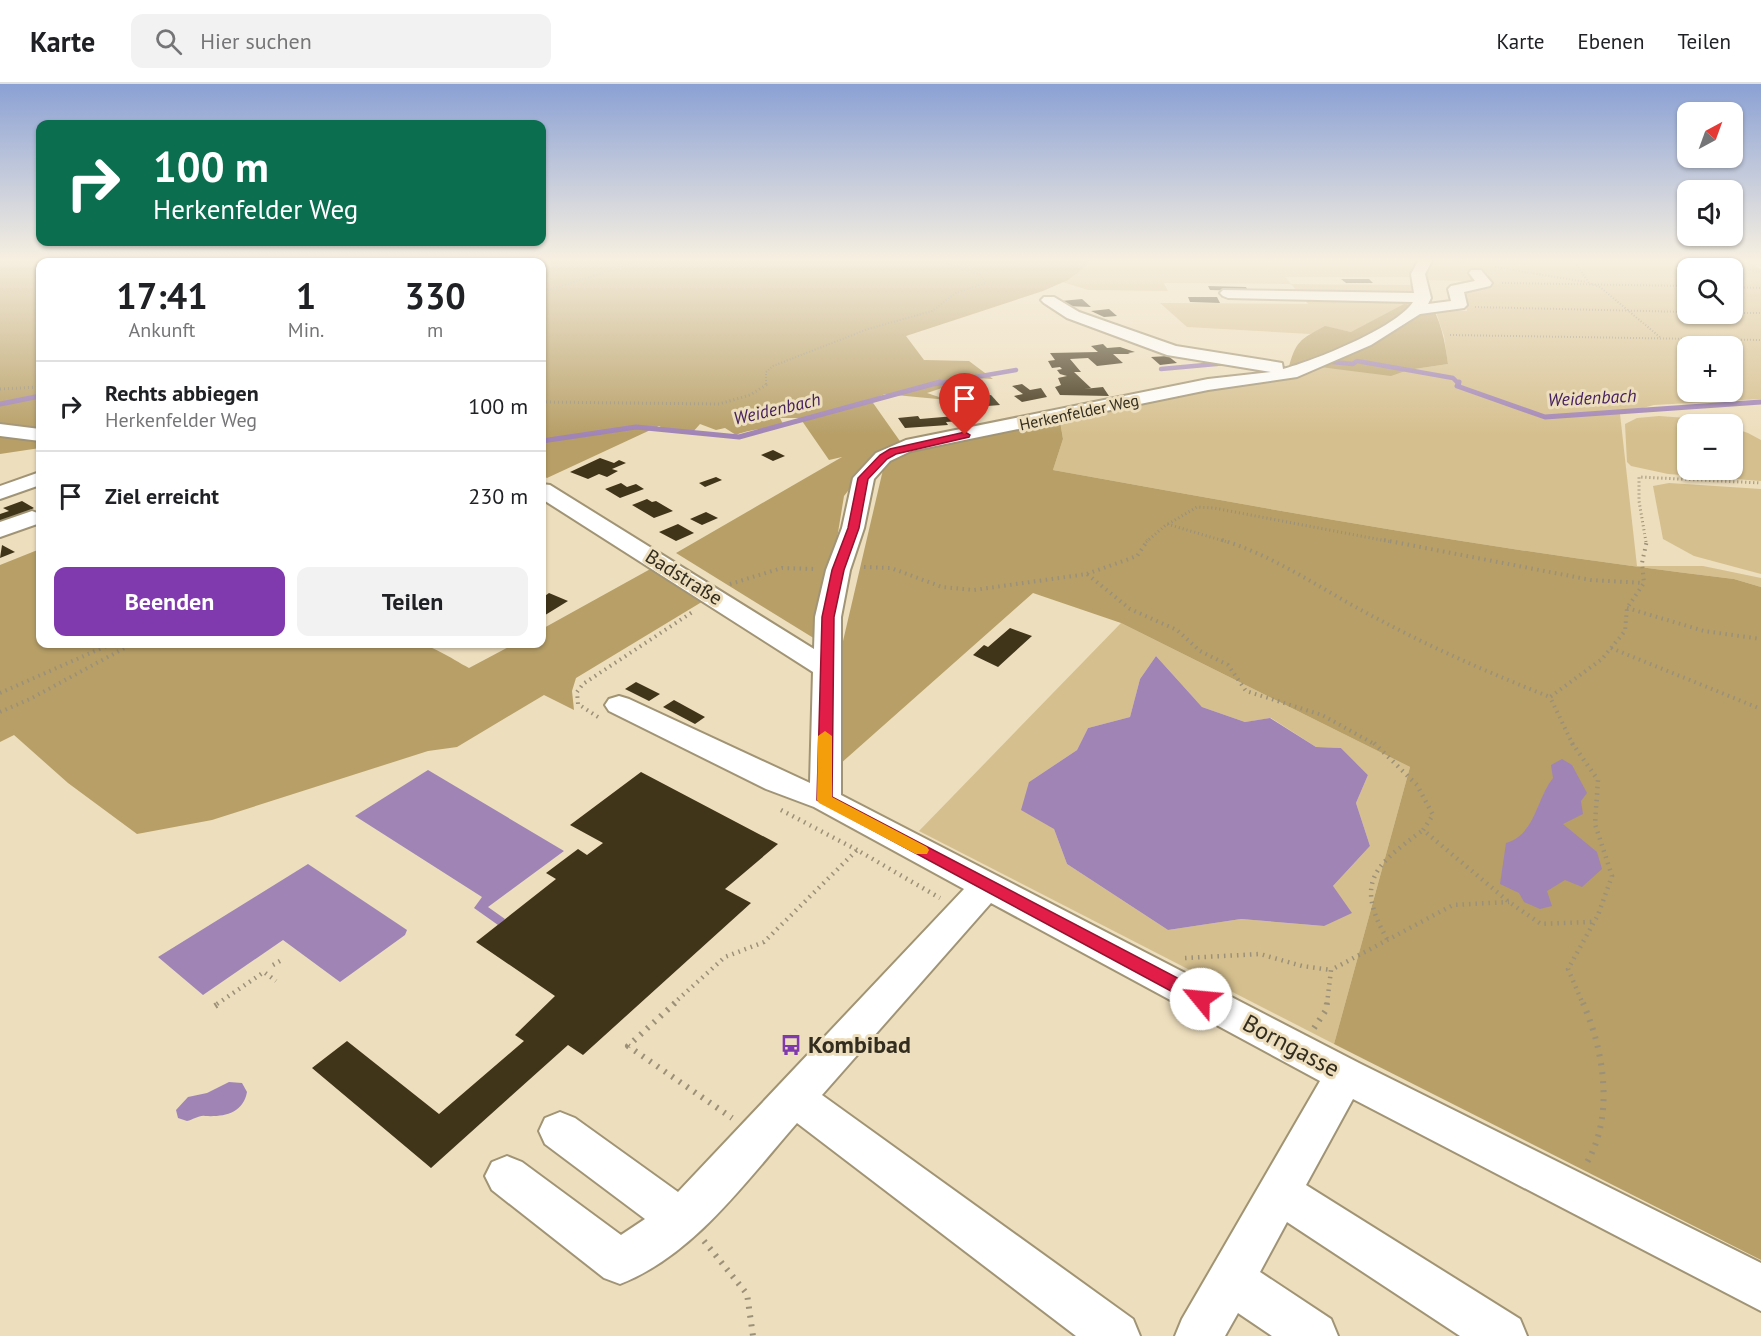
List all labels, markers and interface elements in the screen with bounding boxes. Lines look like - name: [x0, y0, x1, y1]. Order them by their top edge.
- search box: [131, 14, 551, 68]
- text: Karte: [30, 23, 95, 60]
- icon: search: [152, 25, 185, 58]
- text: Hier suchen: [200, 27, 312, 55]
- text: Karte: [1497, 28, 1545, 55]
- text: Ebenen: [1578, 28, 1644, 55]
- text: Teilen: [1677, 28, 1731, 55]
- north arrow: [1677, 102, 1743, 168]
- map controls: [1677, 102, 1743, 480]
- text: 100 m: [153, 139, 269, 194]
- icon: right: [54, 144, 132, 222]
- button: sound: [1677, 180, 1743, 246]
- text: Herkenfelder Weg: [153, 192, 358, 226]
- button: search: [1677, 258, 1743, 324]
- text: 17:41: [116, 272, 208, 319]
- text: 1: [296, 272, 316, 319]
- text: 330: [405, 272, 466, 319]
- text: Ankunft: [129, 317, 195, 343]
- text: Min.: [288, 317, 324, 343]
- text: m: [427, 317, 443, 343]
- button: +: [1677, 336, 1743, 402]
- pin: [939, 373, 990, 435]
- text: Rechts abbiegen: [105, 379, 259, 407]
- icon: arrive: [948, 382, 981, 415]
- water label: Weidenbach: [1547, 384, 1637, 411]
- water label: Weidenbach: [731, 387, 823, 430]
- icon: right: [54, 390, 87, 423]
- street label: Herkenfelder Weg: [1017, 390, 1141, 434]
- text: 100 m: [468, 392, 528, 420]
- text: Herkenfelder Weg: [105, 407, 257, 433]
- button: −: [1677, 414, 1743, 480]
- icon: arrive: [54, 480, 87, 513]
- text: Ziel erreicht: [105, 482, 219, 510]
- text: 230 m: [468, 482, 528, 510]
- street label: Badstraße: [641, 543, 727, 611]
- button: Beenden: [54, 567, 285, 636]
- button: Teilen: [297, 567, 528, 636]
- position arrow: [1169, 967, 1233, 1031]
- street label: Borngasse: [1237, 1007, 1345, 1084]
- place label: Kombibad: [808, 1029, 911, 1060]
- bus stop icon: Kombibad: [779, 1033, 803, 1057]

